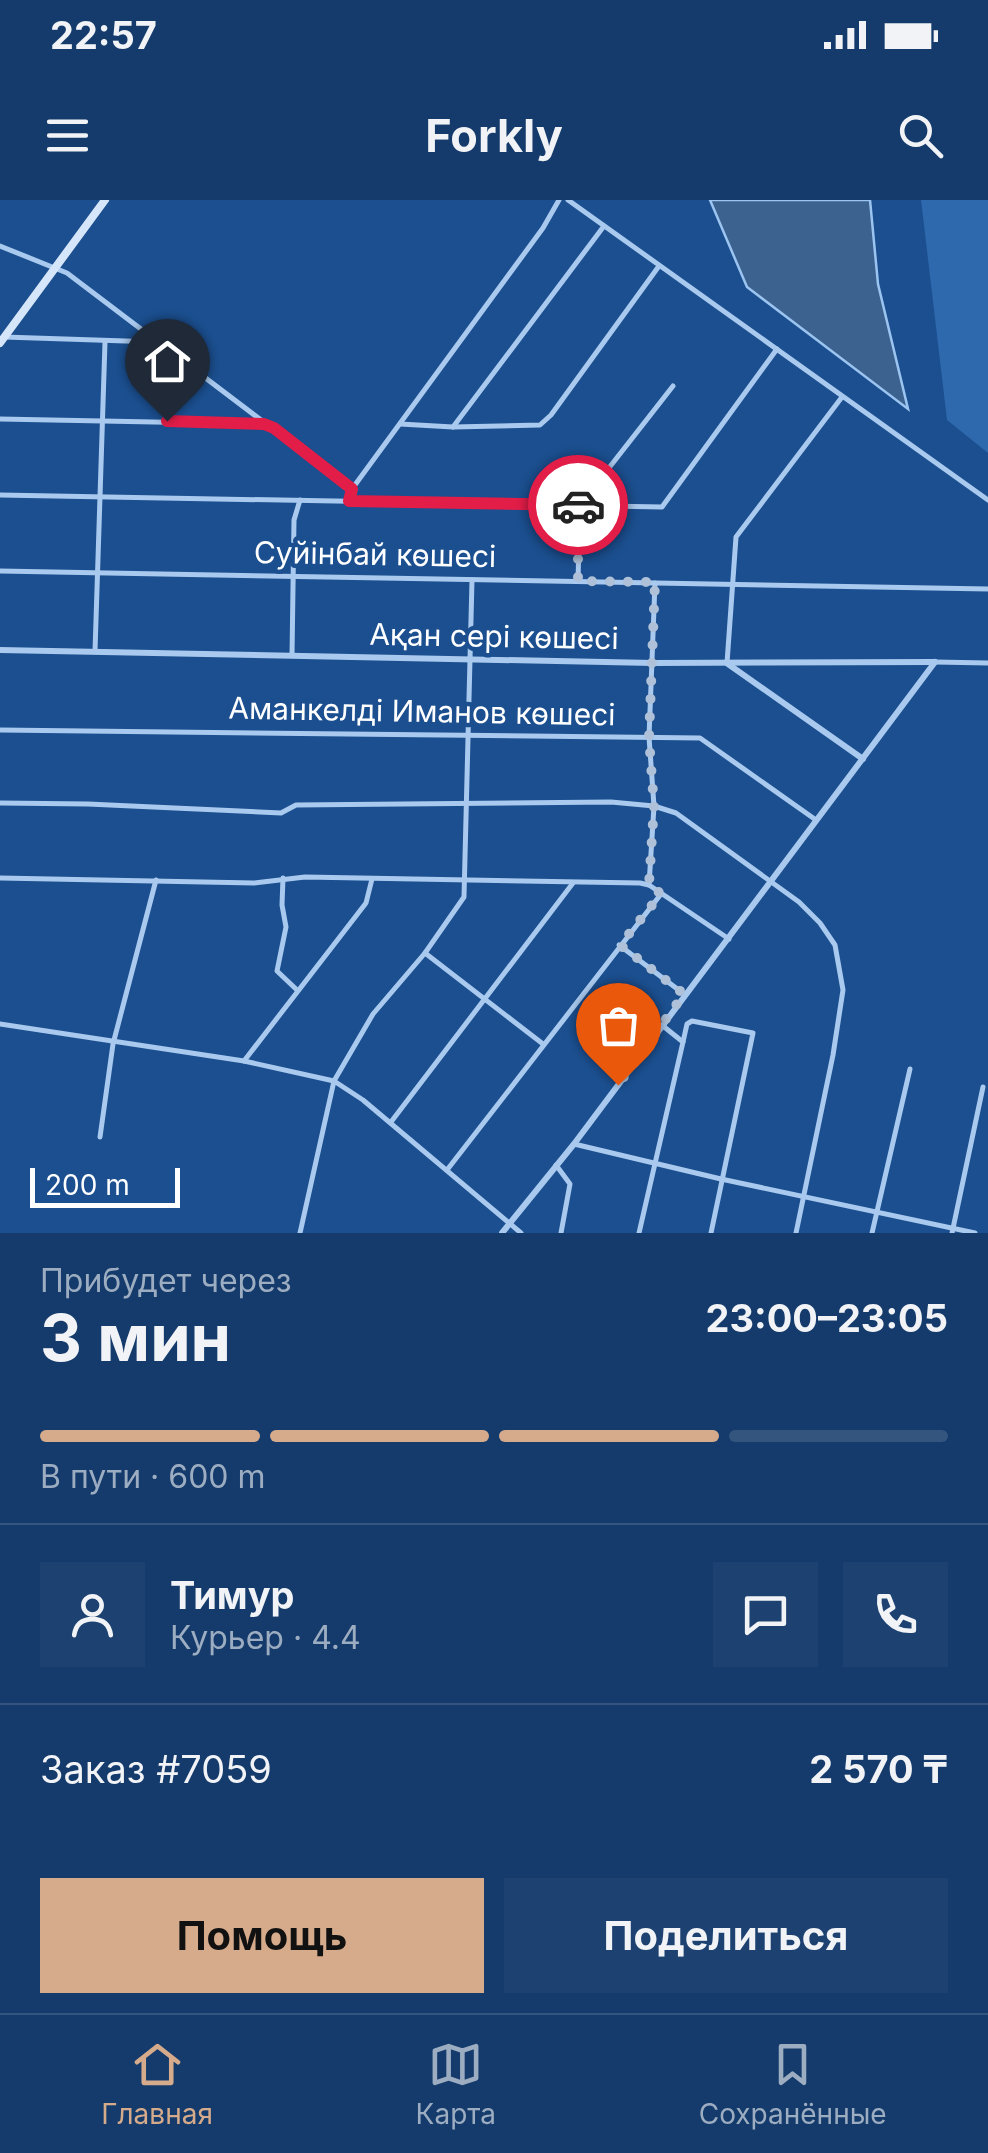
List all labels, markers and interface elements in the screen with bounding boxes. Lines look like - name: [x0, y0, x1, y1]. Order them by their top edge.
- text: 22:57: [50, 12, 157, 58]
- icon: menu: [40, 108, 95, 163]
- text: Forkly: [425, 108, 563, 163]
- icon: search: [893, 108, 948, 163]
- pin: [125, 319, 210, 422]
- icon: home: [140, 334, 195, 389]
- courier: [528, 455, 628, 555]
- icon: car: [551, 478, 606, 533]
- street label: Суйінбай көшесі: [253, 534, 497, 574]
- street label: Ақан сері көшесі: [369, 616, 619, 656]
- street label: Аманкелді Иманов көшесі: [228, 690, 616, 732]
- pin: [576, 983, 661, 1086]
- icon: bag: [591, 998, 646, 1053]
- scale bar: [30, 1163, 180, 1208]
- text: 200 m: [45, 1168, 130, 1202]
- text: Прибудет через: [40, 1261, 292, 1300]
- text: 23:00–23:05: [706, 1295, 948, 1341]
- text: 3 мин: [40, 1298, 231, 1377]
- text: В пути · 600 m: [40, 1457, 266, 1496]
- button: person: [40, 1562, 145, 1667]
- button: chat: [713, 1562, 818, 1667]
- button: phone: [843, 1562, 948, 1667]
- text: Тимур: [170, 1572, 295, 1618]
- text: Курьер · 4.4: [170, 1618, 361, 1657]
- text: Заказ #7059: [40, 1746, 272, 1792]
- text: 2 570 ₸: [809, 1746, 948, 1792]
- button: Помощь: [40, 1878, 484, 1993]
- button: Поделиться: [504, 1878, 948, 1993]
- tab: Главная: [101, 2037, 213, 2131]
- tab: Карта: [416, 2037, 496, 2131]
- tab: Сохранённые: [699, 2037, 887, 2131]

